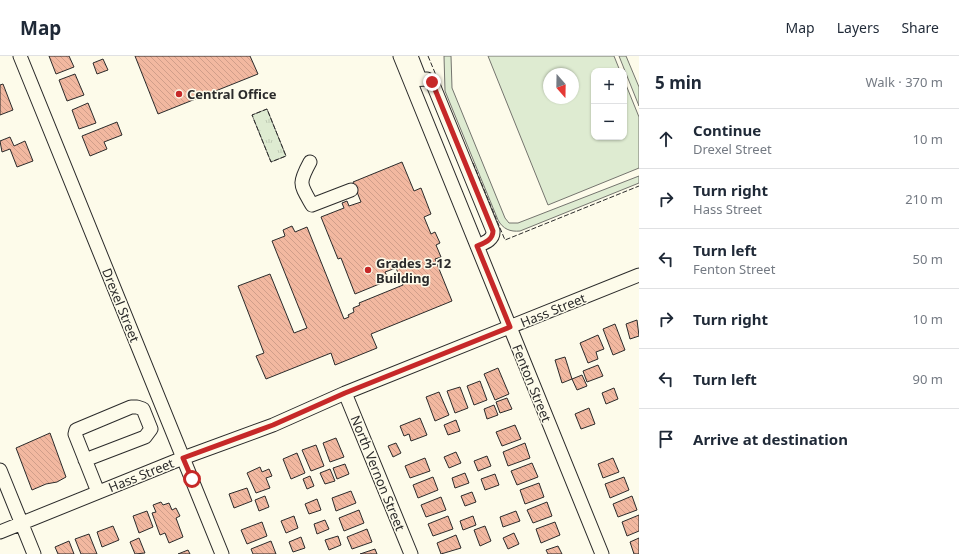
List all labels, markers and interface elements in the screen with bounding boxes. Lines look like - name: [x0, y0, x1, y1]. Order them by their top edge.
- text: Map: [20, 15, 61, 41]
- text: Map: [786, 18, 815, 37]
- text: Layers: [837, 18, 879, 37]
- text: Share: [901, 18, 939, 37]
- north arrow: [543, 68, 579, 104]
- map controls: [591, 68, 627, 140]
- button: +: [591, 68, 627, 104]
- text: 5 min: [655, 71, 702, 94]
- route end: [423, 73, 441, 91]
- text: Walk · 370 m: [865, 73, 943, 91]
- place label: Central Office: [187, 85, 277, 103]
- marker: Central Office: [174, 89, 184, 99]
- button: −: [591, 104, 627, 140]
- text: Continue: [693, 120, 761, 140]
- icon: ahead: [655, 128, 677, 150]
- text: 10 m: [913, 130, 943, 148]
- text: Drexel Street: [693, 140, 772, 158]
- text: Turn right: [693, 180, 768, 200]
- icon: right: [655, 188, 677, 210]
- text: 210 m: [905, 190, 943, 208]
- text: Hass Street: [693, 200, 762, 218]
- text: Turn left: [693, 240, 757, 260]
- icon: left: [655, 248, 677, 270]
- text: 50 m: [913, 250, 943, 268]
- place label: Grades 3-12 Building: [376, 254, 451, 287]
- text: Fenton Street: [693, 260, 775, 278]
- street label: Drexel Street: [98, 265, 144, 345]
- marker: Grades 3-12 Building: [363, 265, 373, 275]
- street label: Hass Street: [518, 289, 589, 331]
- icon: right: [655, 308, 677, 330]
- text: Turn right: [693, 309, 768, 329]
- text: 10 m: [913, 310, 943, 328]
- street label: Fenton Street: [508, 341, 556, 425]
- icon: left: [655, 368, 677, 390]
- text: Turn left: [693, 369, 757, 389]
- text: 90 m: [913, 370, 943, 388]
- street label: North Vernon Street: [347, 413, 410, 534]
- icon: arrive: [655, 428, 677, 450]
- text: Arrive at destination: [693, 429, 848, 449]
- street label: Hass Street: [106, 454, 177, 496]
- route start: [183, 470, 201, 488]

